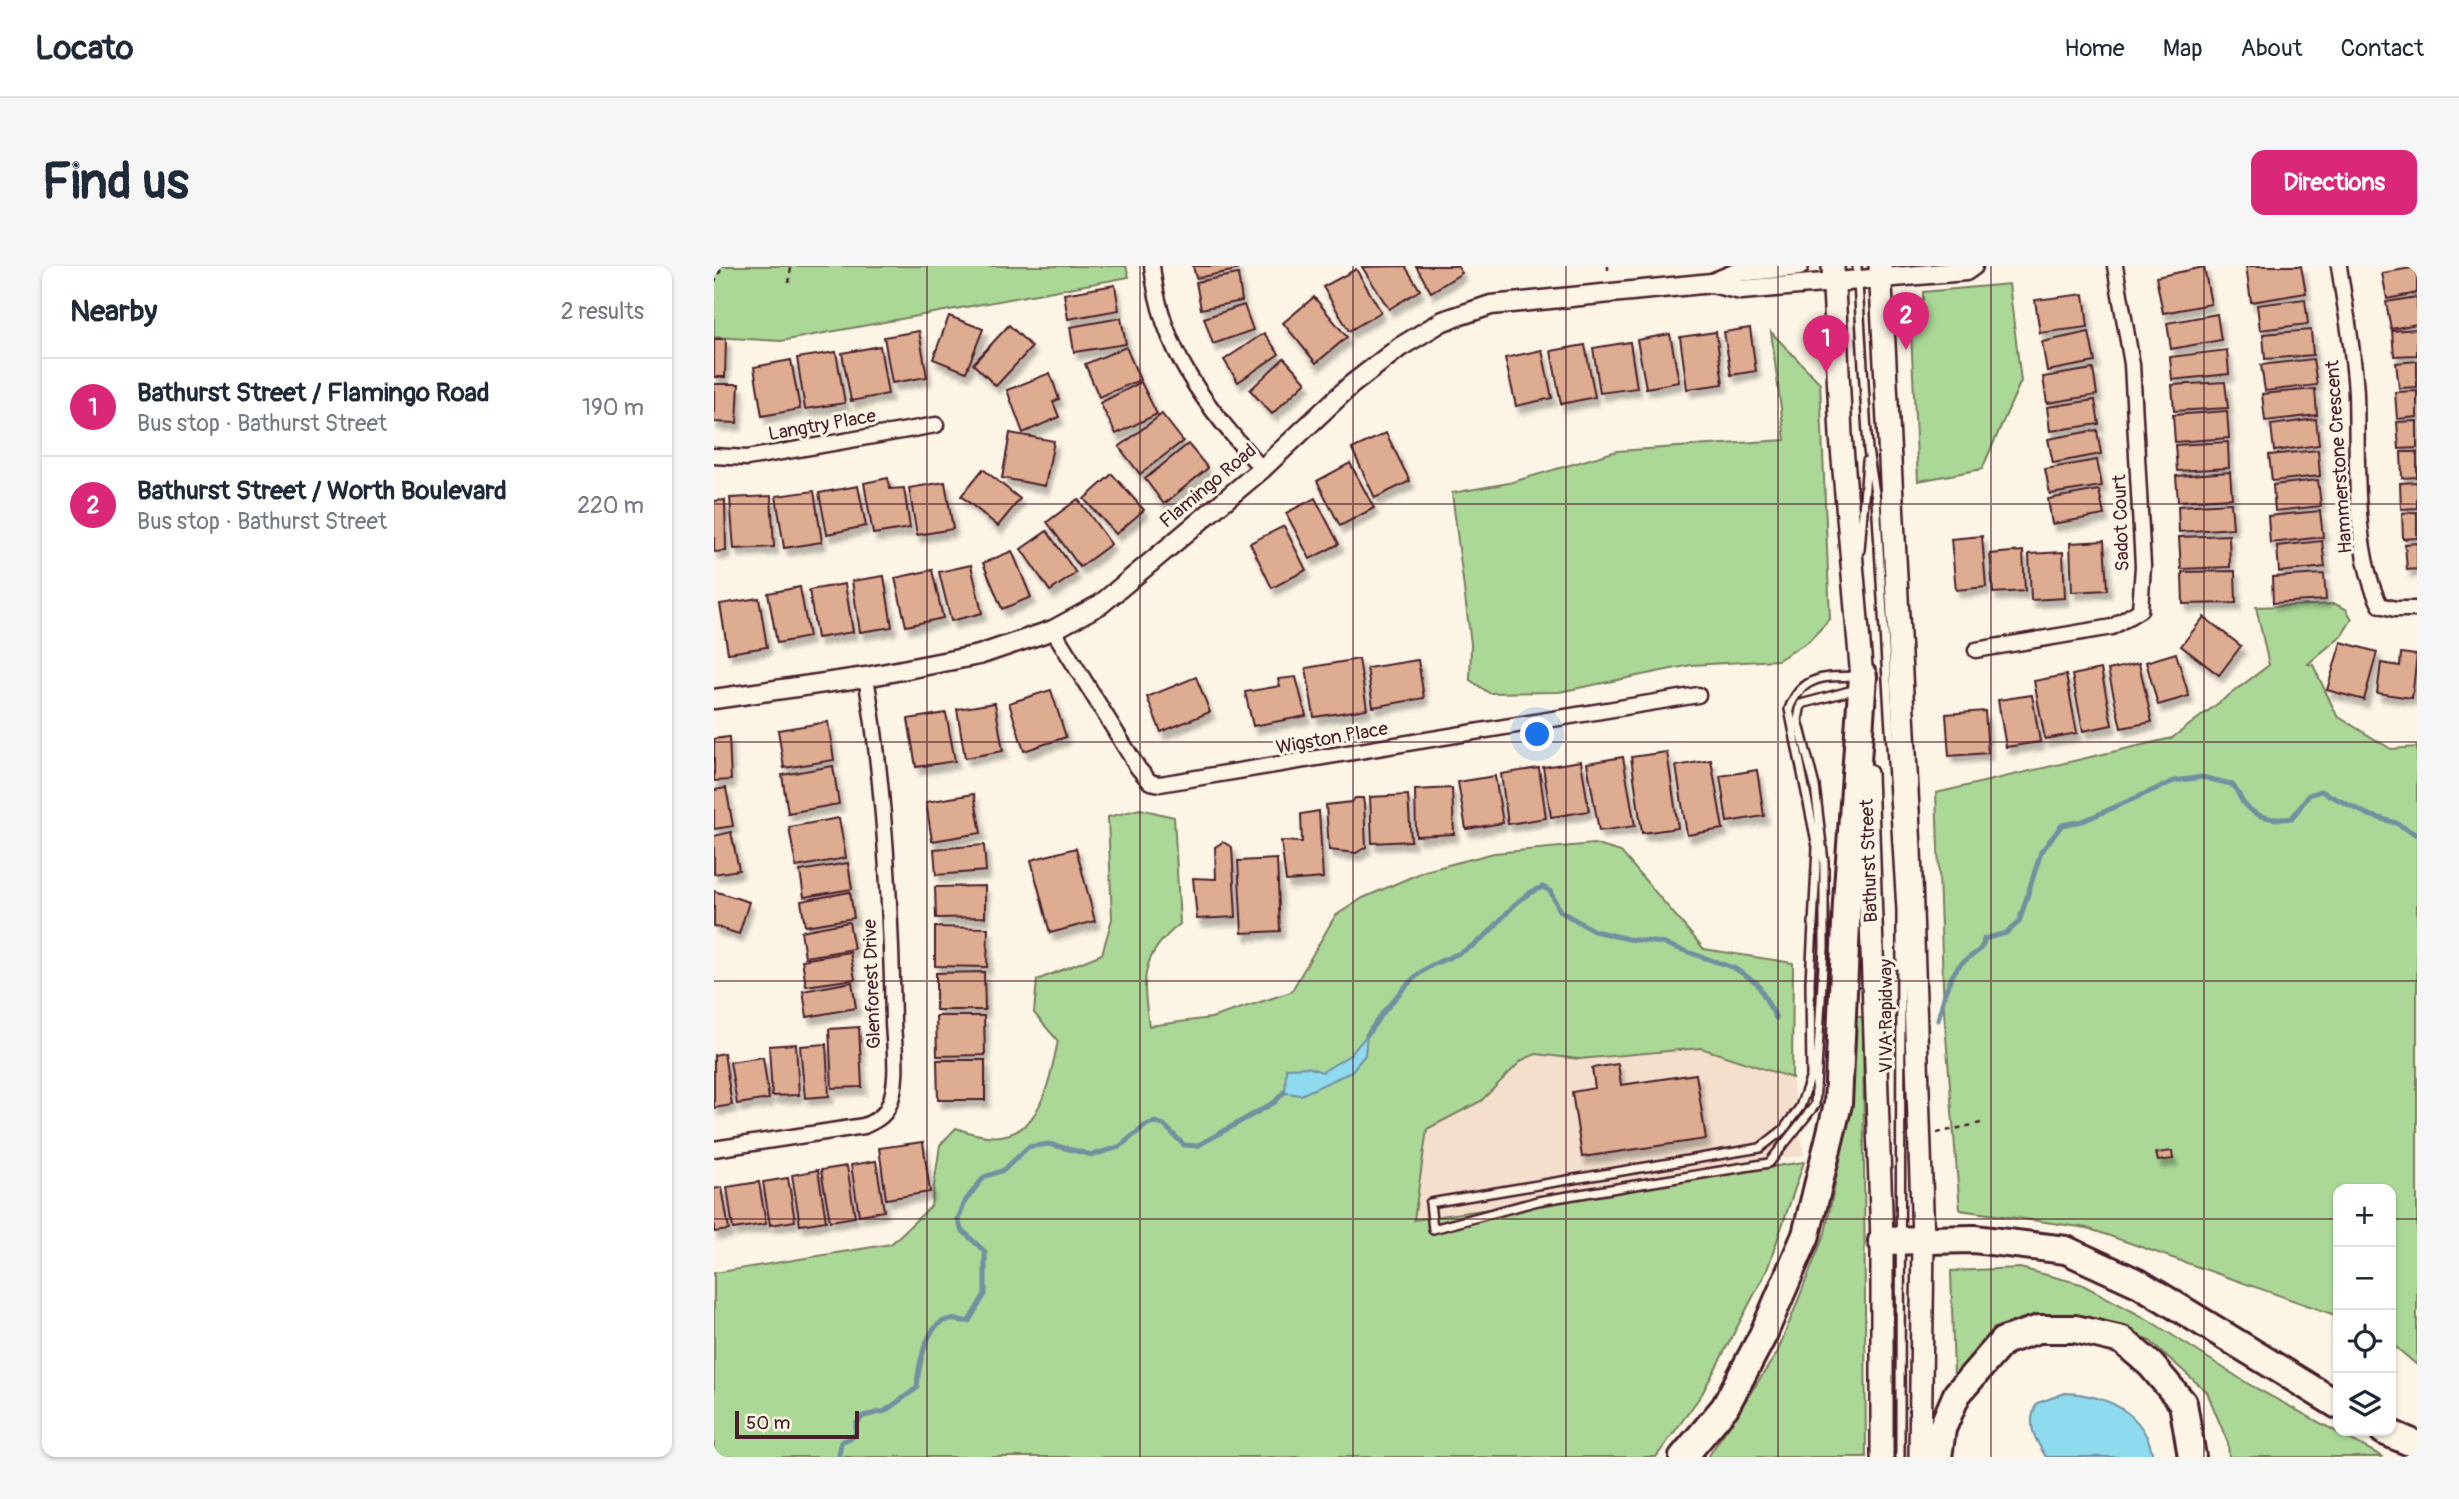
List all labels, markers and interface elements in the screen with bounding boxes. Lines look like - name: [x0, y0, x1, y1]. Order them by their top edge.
- text: Locato: [35, 28, 133, 69]
- text: Home: [2064, 34, 2125, 63]
- text: Map: [2163, 34, 2203, 63]
- text: About: [2241, 34, 2303, 63]
- text: Contact: [2341, 34, 2424, 63]
- button: Directions: [2251, 150, 2417, 215]
- text: Find us: [42, 152, 189, 213]
- pin: 2: [1883, 292, 1929, 350]
- text: Nearby: [70, 293, 157, 330]
- text: 2 results: [561, 297, 644, 326]
- pin: 1: [1803, 315, 1849, 373]
- street label: Hammerstone Crescent: [2320, 359, 2358, 555]
- text: Bathurst Street / Flamingo Road: [137, 377, 490, 409]
- text: 1: [89, 393, 98, 422]
- text: 190 m: [582, 393, 644, 422]
- street label: Langtry Place: [766, 404, 878, 446]
- text: Bus stop · Bathurst Street: [137, 409, 387, 438]
- street label: Flamingo Road: [1155, 439, 1261, 533]
- street label: Sadot Court: [2107, 474, 2135, 572]
- text: Bathurst Street / Worth Boulevard: [137, 475, 507, 507]
- text: 2: [87, 491, 99, 520]
- text: 220 m: [577, 491, 644, 520]
- text: Bus stop · Bathurst Street: [137, 507, 387, 536]
- street label: Wigston Place: [1274, 716, 1390, 760]
- your location: [1520, 717, 1554, 751]
- street label: Bathurst Street: [1855, 798, 1883, 923]
- street label: Glenforest Drive: [858, 918, 886, 1049]
- street label: VIVA Rapidway: [1874, 959, 1898, 1073]
- map controls: [2333, 1184, 2396, 1436]
- button: +: [2333, 1184, 2396, 1247]
- button: −: [2333, 1247, 2396, 1310]
- button: locate: [2333, 1310, 2396, 1373]
- button: layers: [2333, 1373, 2396, 1436]
- scale bar: [735, 1408, 859, 1440]
- text: 50 m: [746, 1411, 790, 1435]

